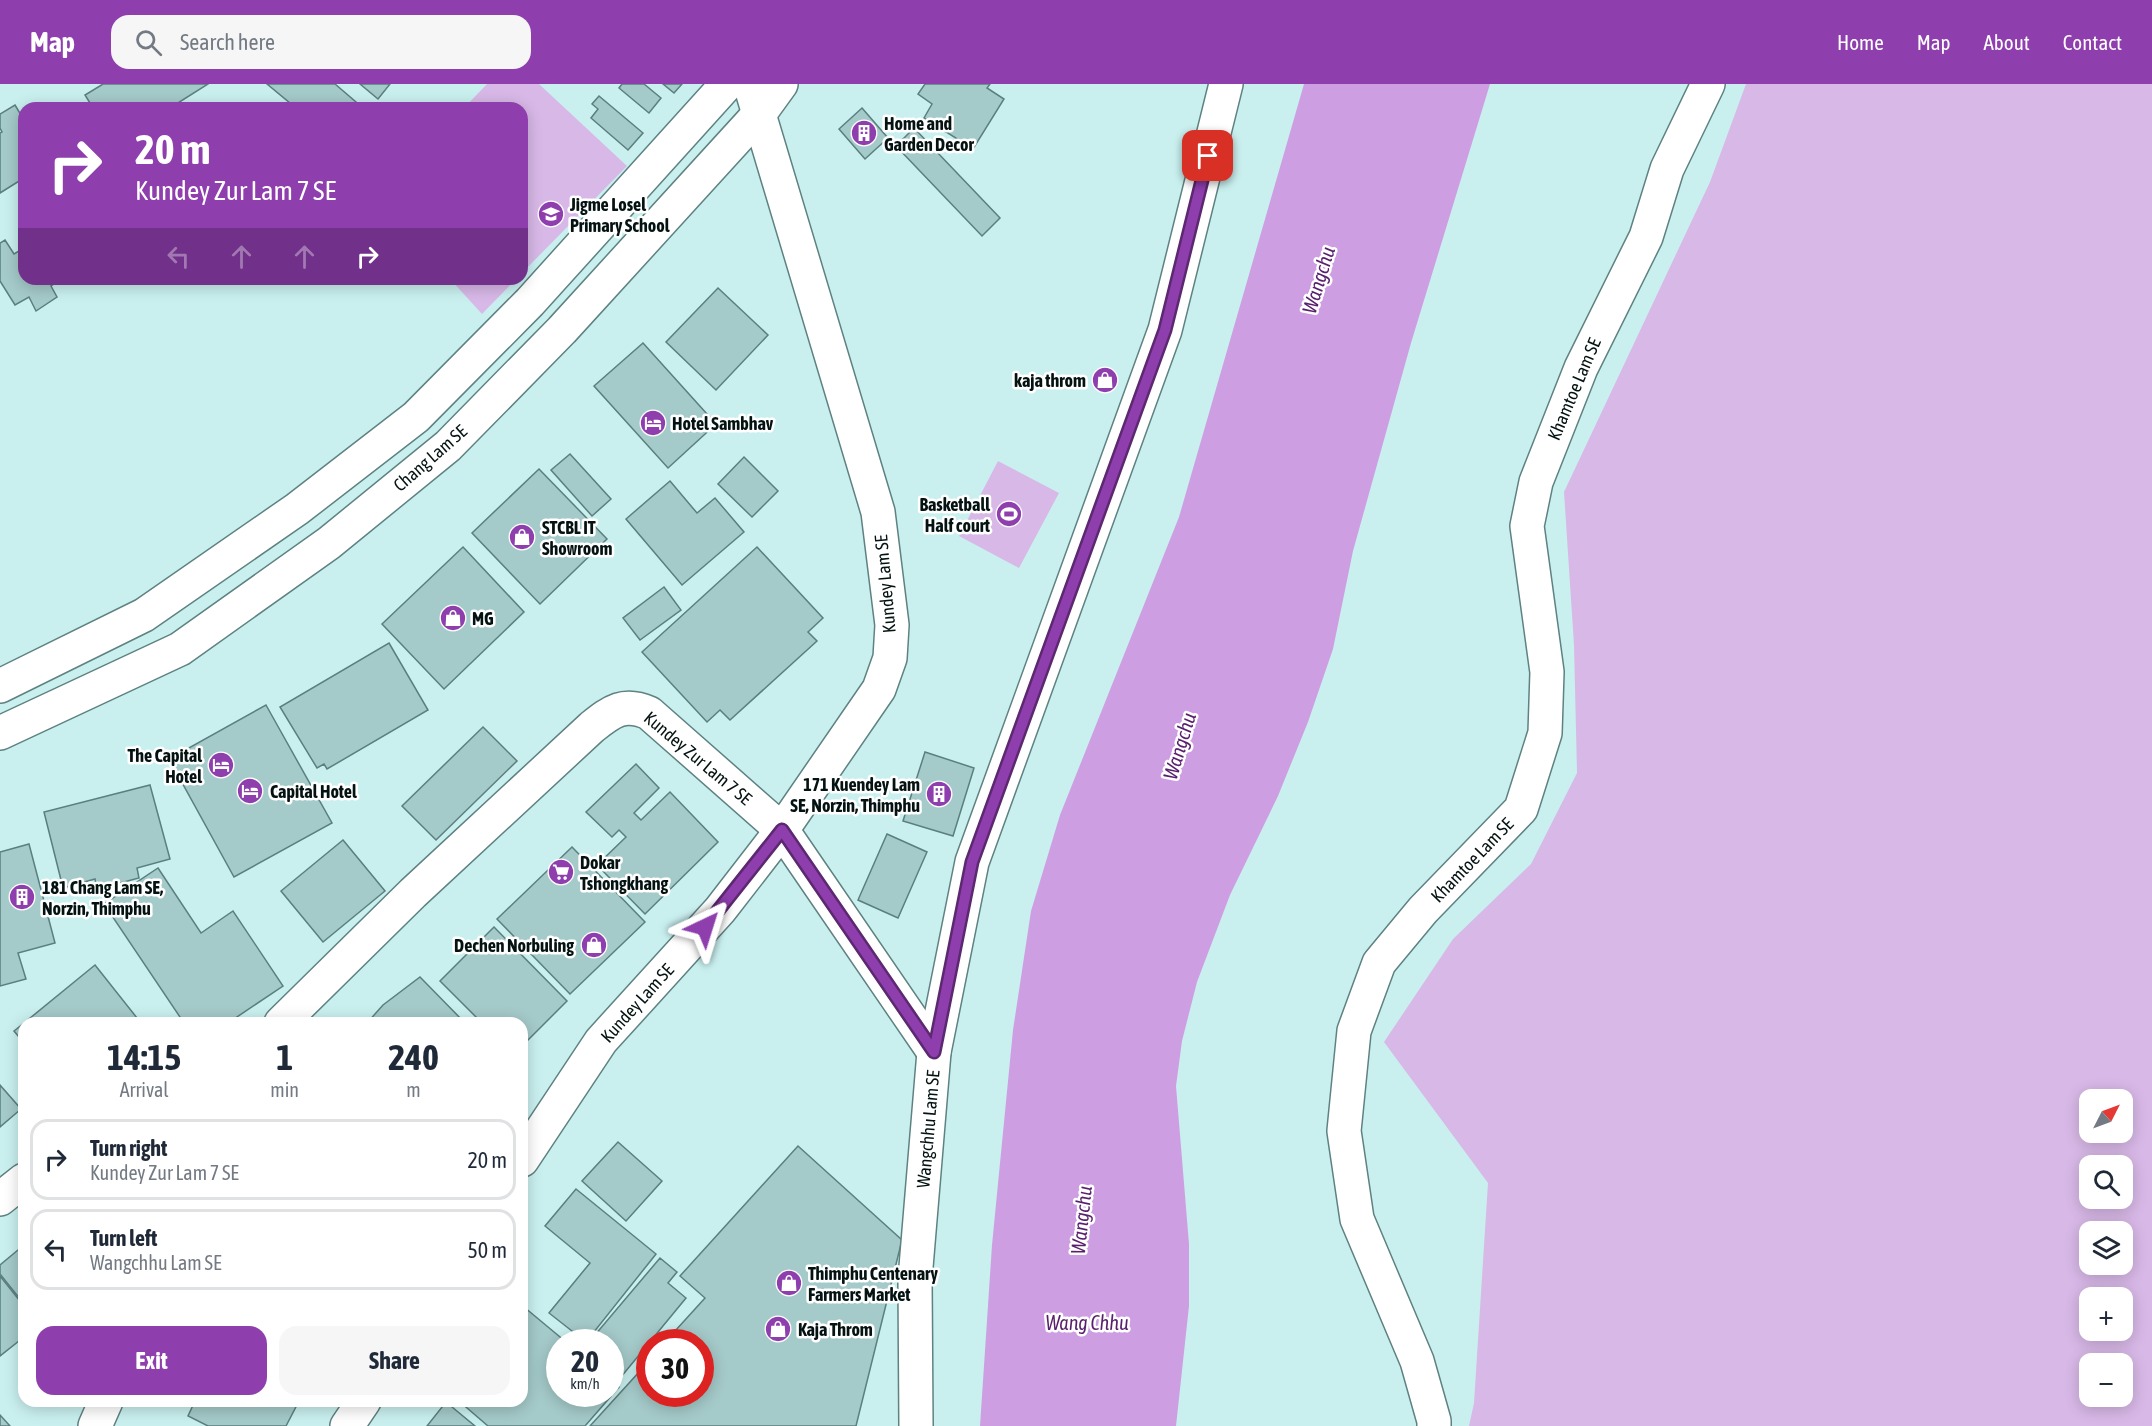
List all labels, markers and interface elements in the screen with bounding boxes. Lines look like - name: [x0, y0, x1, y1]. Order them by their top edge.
- search box: [111, 15, 531, 69]
- text: Map: [30, 26, 75, 58]
- icon: search: [132, 26, 165, 59]
- text: Search here: [180, 29, 275, 55]
- text: Home: [1837, 30, 1884, 54]
- text: Map: [1917, 30, 1951, 54]
- text: About: [1984, 30, 2030, 54]
- text: Contact: [2063, 30, 2122, 54]
- place label: Home and Garden Decor: [884, 113, 974, 155]
- building icon: Home and Garden Decor: [849, 118, 879, 148]
- text: 20 m: [135, 125, 210, 173]
- icon: right: [36, 126, 114, 204]
- pin: [1182, 130, 1233, 181]
- icon: arrive: [1191, 139, 1224, 172]
- text: Kundey Zur Lam 7 SE: [135, 175, 336, 206]
- place label: Jigme Losel Primary School: [569, 194, 670, 236]
- school or university icon: Jigme Losel Primary School: [536, 199, 566, 229]
- icon: left: [162, 240, 195, 273]
- icon: ahead: [225, 240, 258, 273]
- icon: ahead: [288, 240, 321, 273]
- icon: right: [351, 240, 384, 273]
- water label: Wangchu: [1297, 243, 1339, 316]
- street label: Khamtoe Lam SE: [1543, 334, 1605, 443]
- shop icon: kaja throm: [1090, 365, 1120, 395]
- place label: kaja throm: [1014, 370, 1086, 391]
- hotel icon: Hotel Sambhav: [638, 408, 668, 438]
- place label: Hotel Sambhav: [672, 413, 774, 434]
- street label: Chang Lam SE: [389, 420, 471, 495]
- place label: Basketball Half court: [919, 494, 991, 536]
- sports icon: Basketball Half court: [994, 499, 1024, 529]
- place label: STCBL IT Showroom: [542, 517, 613, 559]
- shop icon: STCBL IT Showroom: [507, 522, 537, 552]
- street label: Kundey Lam SE: [870, 534, 900, 634]
- shop icon: MG: [438, 603, 468, 633]
- place label: MG: [472, 608, 494, 629]
- street label: Kundey Zur Lam 7 SE: [640, 707, 756, 809]
- water label: Wangchu: [1158, 709, 1200, 782]
- place label: The Capital Hotel: [128, 745, 202, 787]
- hotel icon: The Capital Hotel: [206, 750, 236, 780]
- place label: 171 Kuendey Lam SE, Norzin, Thimphu: [790, 774, 920, 816]
- hotel icon: Capital Hotel: [235, 776, 265, 806]
- building icon: 171 Kuendey Lam SE, Norzin, Thimphu: [924, 779, 954, 809]
- place label: Capital Hotel: [270, 781, 357, 802]
- street label: Khamtoe Lam SE: [1427, 813, 1518, 906]
- place label: Dokar Tshongkhang: [580, 852, 669, 894]
- supermarket icon: Dokar Tshongkhang: [546, 857, 576, 887]
- place label: 181 Chang Lam SE, Norzin, Thimphu: [42, 877, 163, 919]
- building icon: 181 Chang Lam SE, Norzin, Thimphu: [7, 882, 37, 912]
- position arrow: [673, 895, 737, 959]
- shop icon: Dechen Norbuling: [579, 930, 609, 960]
- place label: Dechen Norbuling: [454, 935, 574, 956]
- street label: Kundey Lam SE: [596, 959, 678, 1047]
- text: 14:15: [107, 1036, 181, 1078]
- text: 1: [276, 1036, 293, 1078]
- text: 240: [388, 1036, 439, 1078]
- street label: Wangchhu Lam SE: [912, 1069, 944, 1189]
- text: Arrival: [120, 1078, 169, 1101]
- text: min: [270, 1078, 299, 1101]
- text: m: [406, 1078, 421, 1101]
- north arrow: [2079, 1089, 2133, 1143]
- map controls: [2079, 1089, 2133, 1407]
- text: Turn right: [90, 1135, 167, 1161]
- icon: right: [39, 1143, 72, 1176]
- text: 20 m: [467, 1147, 507, 1173]
- button: search: [2079, 1155, 2133, 1209]
- text: Kundey Zur Lam 7 SE: [90, 1161, 239, 1184]
- water label: Wangchu: [1066, 1184, 1096, 1255]
- button: layers: [2079, 1221, 2133, 1275]
- text: Turn left: [90, 1225, 157, 1251]
- icon: left: [39, 1233, 72, 1266]
- text: 50 m: [467, 1237, 507, 1263]
- text: Wangchhu Lam SE: [90, 1251, 221, 1274]
- place label: Thimphu Centenary Farmers Market: [808, 1263, 938, 1305]
- shop icon: Thimphu Centenary Farmers Market: [774, 1268, 804, 1298]
- button: +: [2079, 1287, 2133, 1341]
- water label: Wang Chhu: [1045, 1311, 1129, 1334]
- shop icon: Kaja Throm: [763, 1314, 793, 1344]
- place label: Kaja Throm: [798, 1319, 873, 1340]
- button: Exit: [36, 1326, 267, 1395]
- button: Share: [279, 1326, 510, 1395]
- speed limit sign: 30: [636, 1329, 714, 1407]
- text: 20: [571, 1344, 599, 1378]
- button: −: [2079, 1353, 2133, 1407]
- text: km/h: [570, 1375, 600, 1392]

